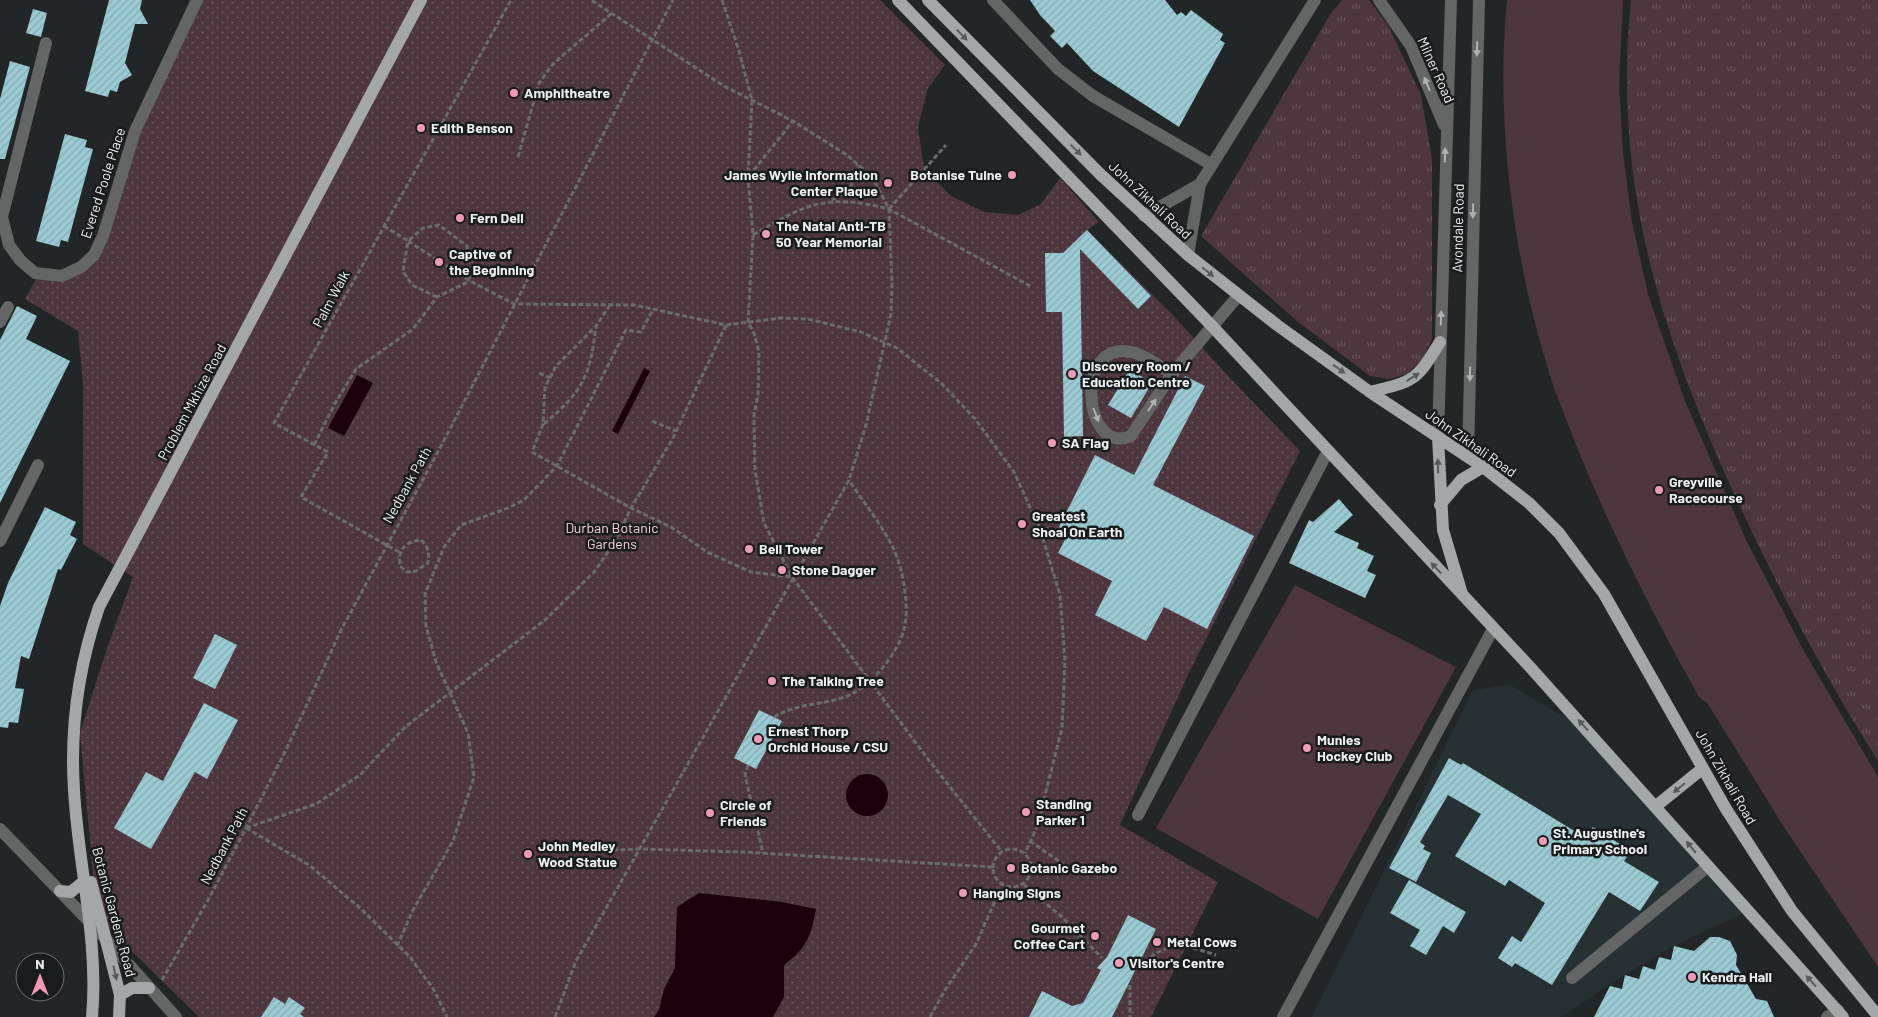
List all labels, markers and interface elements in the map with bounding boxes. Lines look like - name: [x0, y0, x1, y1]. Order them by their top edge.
- one-way arrow: [956, 28, 968, 40]
- street label: Milner Road: [1414, 34, 1459, 105]
- one-way arrow: [1473, 41, 1481, 57]
- one-way arrow: [1423, 76, 1431, 91]
- place label: Amphitheatre: [524, 84, 610, 101]
- marker: Amphitheatre: [508, 87, 520, 99]
- place label: Edith Benson: [431, 119, 513, 136]
- marker: Edith Benson: [415, 122, 427, 134]
- street label: Evered Poole Place: [77, 125, 128, 240]
- one-way arrow: [1070, 144, 1082, 156]
- one-way arrow: [1442, 147, 1450, 163]
- street label: John Zikhali Road: [1105, 157, 1195, 242]
- place label: James Wylie Information Center Plaque: [724, 166, 878, 199]
- place label: Botanise Tuine: [910, 166, 1002, 183]
- marker: Botanise Tuine: [1006, 169, 1018, 181]
- marker: James Wylie Information Center Plaque: [882, 177, 894, 189]
- street label: Avondale Road: [1448, 183, 1467, 273]
- one-way arrow: [1469, 203, 1477, 219]
- place label: Fern Dell: [470, 209, 524, 226]
- marker: Fern Dell: [454, 212, 466, 224]
- place label: The Natal Anti-TB 50 Year Memorial: [776, 217, 886, 250]
- marker: The Natal Anti-TB 50 Year Memorial: [760, 228, 772, 240]
- place label: Captive of the Beginning: [449, 245, 535, 278]
- marker: Captive of the Beginning: [433, 256, 445, 268]
- street label: Palm Walk: [308, 267, 353, 330]
- one-way arrow: [1202, 267, 1215, 278]
- one-way arrow: [1437, 310, 1445, 326]
- street label: Problem Mkhize Road: [154, 341, 229, 463]
- place label: Discovery Room / Education Centre: [1082, 357, 1191, 390]
- one-way arrow: [1332, 364, 1346, 374]
- one-way arrow: [1466, 366, 1474, 382]
- marker: Discovery Room / Education Centre: [1066, 368, 1078, 380]
- one-way arrow: [1406, 373, 1420, 382]
- one-way arrow: [1147, 399, 1156, 412]
- street label: John Zikhali Road: [1423, 405, 1520, 480]
- one-way arrow: [1092, 408, 1100, 423]
- place label: SA Flag: [1062, 434, 1109, 451]
- marker: SA Flag: [1046, 437, 1058, 449]
- street label: Nedbank Path: [379, 444, 435, 526]
- one-way arrow: [1434, 457, 1442, 473]
- place label: Greyville Racecourse: [1669, 473, 1743, 506]
- marker: Greyville Racecourse: [1653, 484, 1665, 496]
- place label: Greatest Shoal On Earth: [1032, 507, 1123, 540]
- marker: Greatest Shoal On Earth: [1016, 518, 1028, 530]
- park label: Durban Botanic Gardens: [565, 519, 659, 552]
- place label: Bell Tower: [759, 540, 824, 557]
- marker: Bell Tower: [743, 543, 755, 555]
- place label: Stone Dagger: [792, 561, 877, 578]
- one-way arrow: [1430, 563, 1442, 575]
- marker: Stone Dagger: [776, 564, 788, 576]
- place label: The Talking Tree: [782, 672, 884, 689]
- marker: The Talking Tree: [766, 675, 778, 687]
- one-way arrow: [1577, 719, 1589, 731]
- place label: Ernest Thorp Orchid House / CSU: [768, 722, 888, 755]
- street label: John Zikhali Road: [1692, 726, 1761, 827]
- place label: Munies Hockey Club: [1317, 731, 1393, 764]
- marker: Ernest Thorp Orchid House / CSU: [752, 733, 764, 745]
- marker: Munies Hockey Club: [1301, 742, 1313, 754]
- one-way arrow: [1673, 782, 1686, 793]
- place label: Standing Parker 1: [1036, 795, 1092, 828]
- place label: Circle of Friends: [720, 796, 772, 829]
- street label: Nedbank Path: [196, 804, 251, 887]
- marker: Standing Parker 1: [1020, 806, 1032, 818]
- marker: Circle of Friends: [704, 807, 716, 819]
- place label: St. Augustine's Primary School: [1553, 824, 1647, 857]
- marker: St. Augustine's Primary School: [1537, 835, 1549, 847]
- place label: John Medley Wood Statue: [538, 837, 618, 870]
- one-way arrow: [1685, 840, 1696, 853]
- street label: Botanic Gardens Road: [89, 845, 140, 979]
- marker: John Medley Wood Statue: [522, 848, 534, 860]
- place label: Botanic Gazebo: [1021, 859, 1117, 876]
- marker: Botanic Gazebo: [1005, 862, 1017, 874]
- place label: Hanging Signs: [973, 884, 1061, 901]
- marker: Hanging Signs: [957, 887, 969, 899]
- place label: Gourmet Coffee Cart: [1014, 919, 1085, 952]
- marker: Gourmet Coffee Cart: [1089, 930, 1101, 942]
- place label: Metal Cows: [1167, 933, 1237, 950]
- marker: Metal Cows: [1151, 936, 1163, 948]
- north arrow: [15, 952, 65, 1002]
- place label: Visitor's Centre: [1129, 954, 1225, 971]
- text: N: [35, 955, 45, 972]
- marker: Visitor's Centre: [1113, 957, 1125, 969]
- one-way arrow: [111, 965, 119, 980]
- place label: Kendra Hall: [1702, 968, 1772, 985]
- marker: Kendra Hall: [1686, 971, 1698, 983]
- one-way arrow: [1805, 975, 1817, 987]

